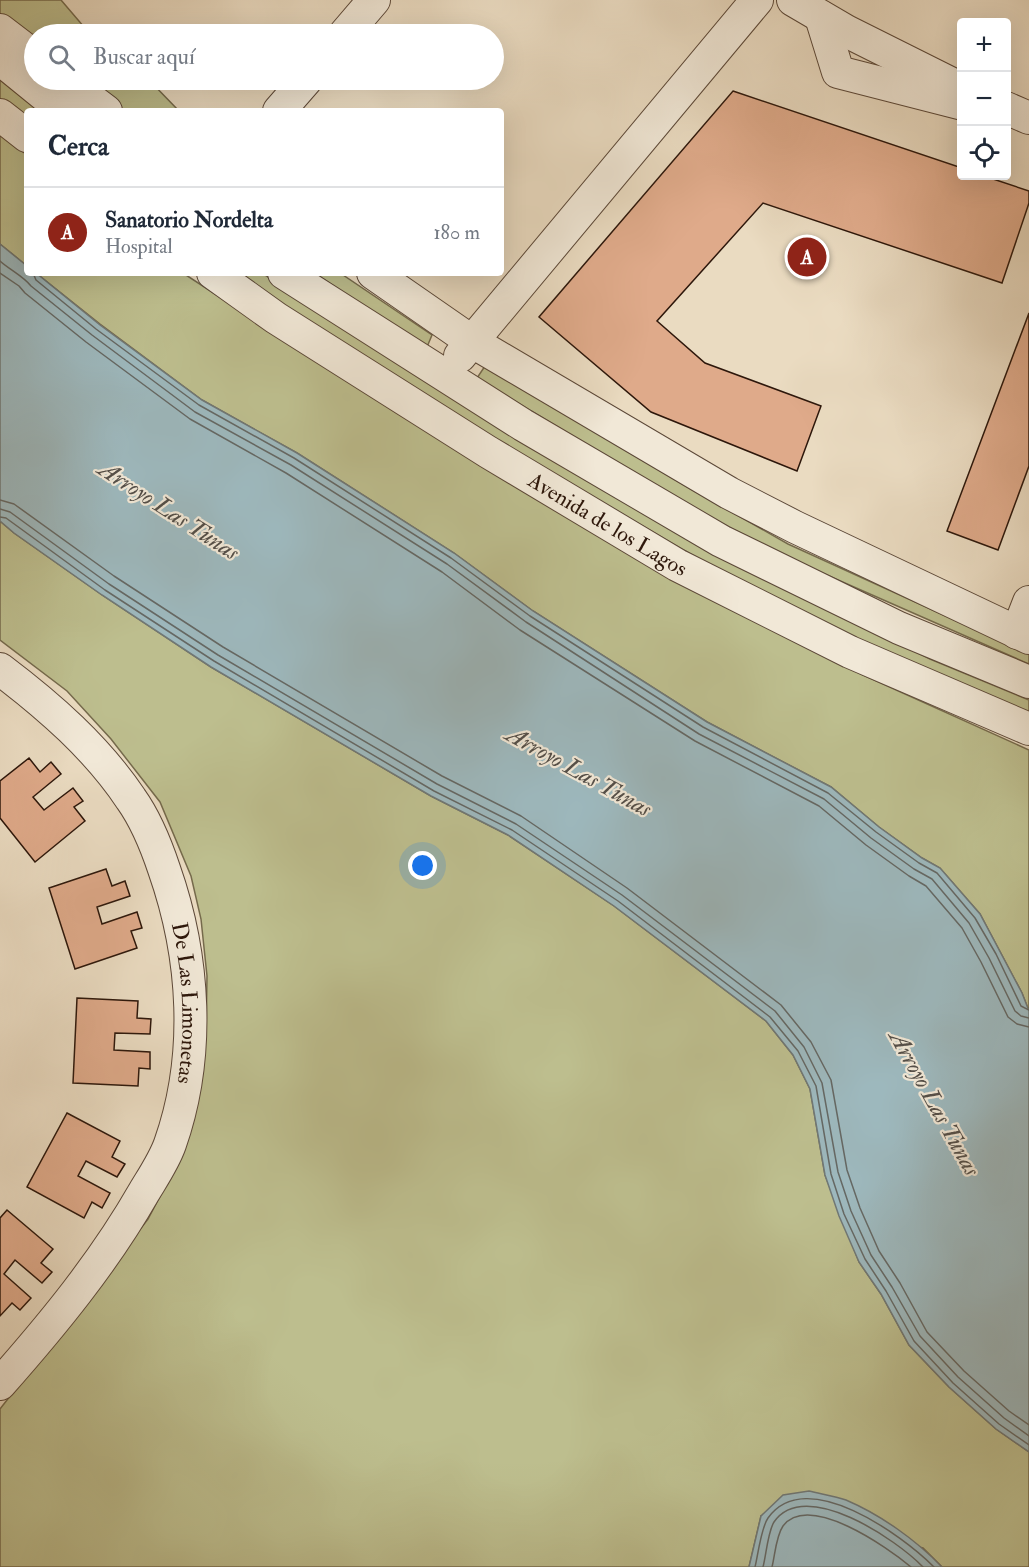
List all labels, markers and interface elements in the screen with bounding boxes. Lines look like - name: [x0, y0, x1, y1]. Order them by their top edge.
- map controls: [957, 18, 1011, 180]
- button: +: [957, 18, 1011, 72]
- search box: [24, 24, 504, 90]
- icon: search: [45, 41, 78, 74]
- text: Buscar aquí: [93, 43, 195, 71]
- button: −: [957, 72, 1011, 126]
- button: locate: [957, 126, 1011, 180]
- text: Cerca: [48, 131, 109, 163]
- text: Sanatorio Nordelta: [105, 206, 273, 234]
- text: A: [61, 220, 74, 245]
- text: 180 m: [433, 220, 480, 245]
- text: Hospital: [105, 234, 173, 259]
- pin: A: [788, 234, 826, 280]
- water label: Arroyo Las Tunas: [90, 452, 245, 568]
- street label: Avenida de los Lagos: [522, 466, 692, 583]
- water label: Arroyo Las Tunas: [498, 717, 657, 824]
- your location: [408, 851, 437, 880]
- street label: De Las Limonetas: [165, 920, 203, 1086]
- water label: Arroyo Las Tunas: [880, 1022, 988, 1182]

